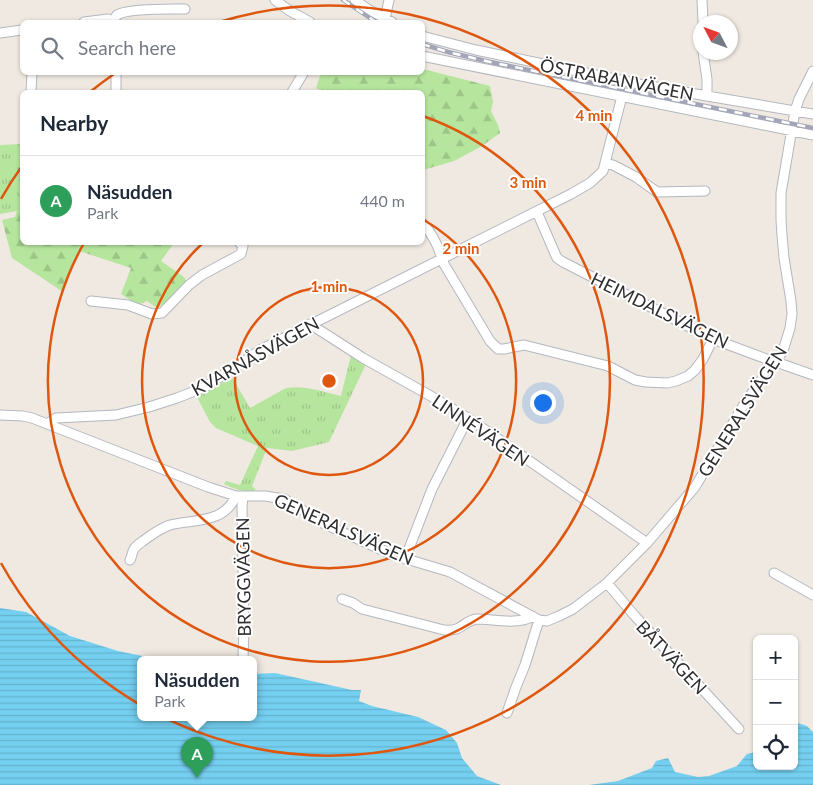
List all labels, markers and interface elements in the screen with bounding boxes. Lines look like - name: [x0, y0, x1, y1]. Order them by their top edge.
- north arrow: [693, 15, 738, 60]
- search box: [20, 20, 425, 75]
- icon: search: [38, 34, 66, 62]
- text: Search here: [78, 36, 176, 59]
- street label: ÖSTRABANVÄGEN: [538, 53, 696, 105]
- text: 4 min: [575, 106, 613, 124]
- text: Nearby: [40, 110, 108, 135]
- text: 3 min: [509, 173, 547, 191]
- text: Näsudden: [87, 180, 173, 203]
- text: A: [50, 191, 62, 210]
- text: 440 m: [360, 191, 405, 210]
- text: Park: [87, 203, 118, 222]
- text: 2 min: [442, 239, 480, 257]
- street label: HEIMDALSVÄGEN: [588, 267, 732, 353]
- text: 1 min: [310, 277, 348, 295]
- street label: KVARNÅSVÄGEN: [187, 312, 323, 400]
- street label: GENERALSVÄGEN: [693, 341, 791, 481]
- centre of rings: [320, 372, 338, 390]
- street label: LINNÉVÄGEN: [428, 389, 534, 471]
- your location: [530, 390, 556, 416]
- street label: GENERALSVÄGEN: [271, 488, 417, 570]
- street label: BRYGGVÄGEN: [231, 517, 255, 637]
- street label: BÅTVÄGEN: [632, 615, 712, 699]
- map controls: [753, 635, 798, 770]
- button: +: [753, 635, 798, 680]
- popup: [137, 656, 257, 721]
- text: Näsudden: [154, 668, 240, 691]
- button: −: [753, 680, 798, 725]
- text: Park: [154, 691, 186, 710]
- button: locate: [753, 725, 798, 770]
- pin: A: [181, 737, 213, 778]

